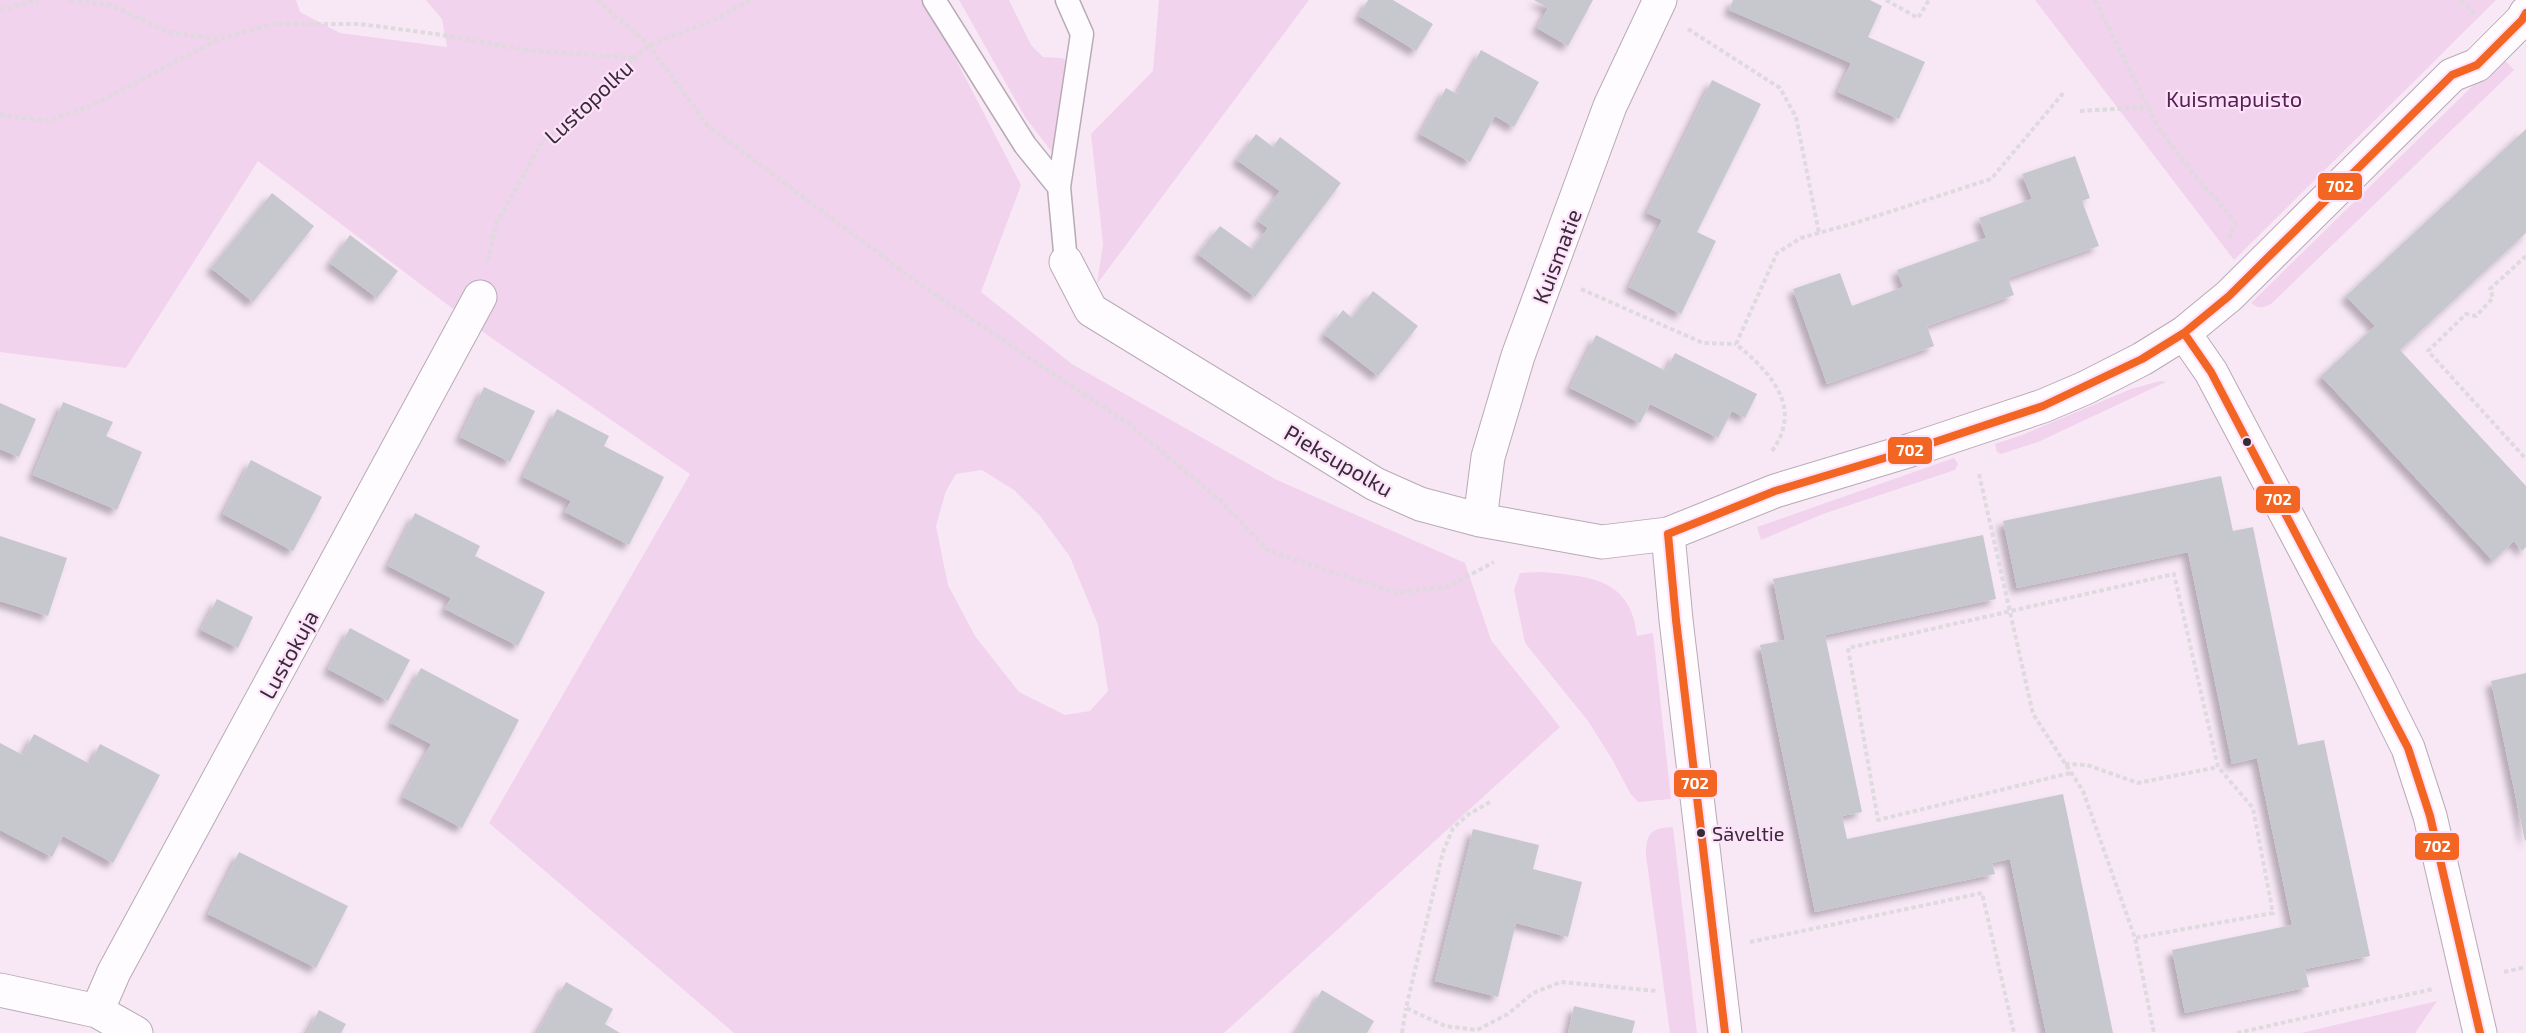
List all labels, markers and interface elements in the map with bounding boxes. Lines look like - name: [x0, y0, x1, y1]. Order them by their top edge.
- street label: Lustopolku: [538, 53, 638, 149]
- park label: Kuismapuisto: [2166, 85, 2302, 111]
- line badge: 702: [2317, 172, 2363, 201]
- text: 702: [2326, 176, 2354, 195]
- street label: Kuismatie: [1526, 205, 1586, 307]
- street label: Pieksupolku: [1280, 419, 1398, 501]
- line badge: 702: [1887, 436, 1933, 465]
- unlabelled marker: [2241, 436, 2253, 448]
- text: 702: [1896, 440, 1924, 459]
- line badge: 702: [2255, 485, 2301, 514]
- text: 702: [2264, 489, 2292, 508]
- street label: Lustokuja: [253, 605, 324, 703]
- line badge: 702: [1673, 769, 1718, 798]
- text: 702: [1681, 773, 1709, 792]
- place label: Säveltie: [1712, 821, 1785, 845]
- marker: Säveltie: [1695, 827, 1707, 839]
- line badge: 702: [2414, 832, 2460, 861]
- text: 702: [2423, 836, 2451, 855]

